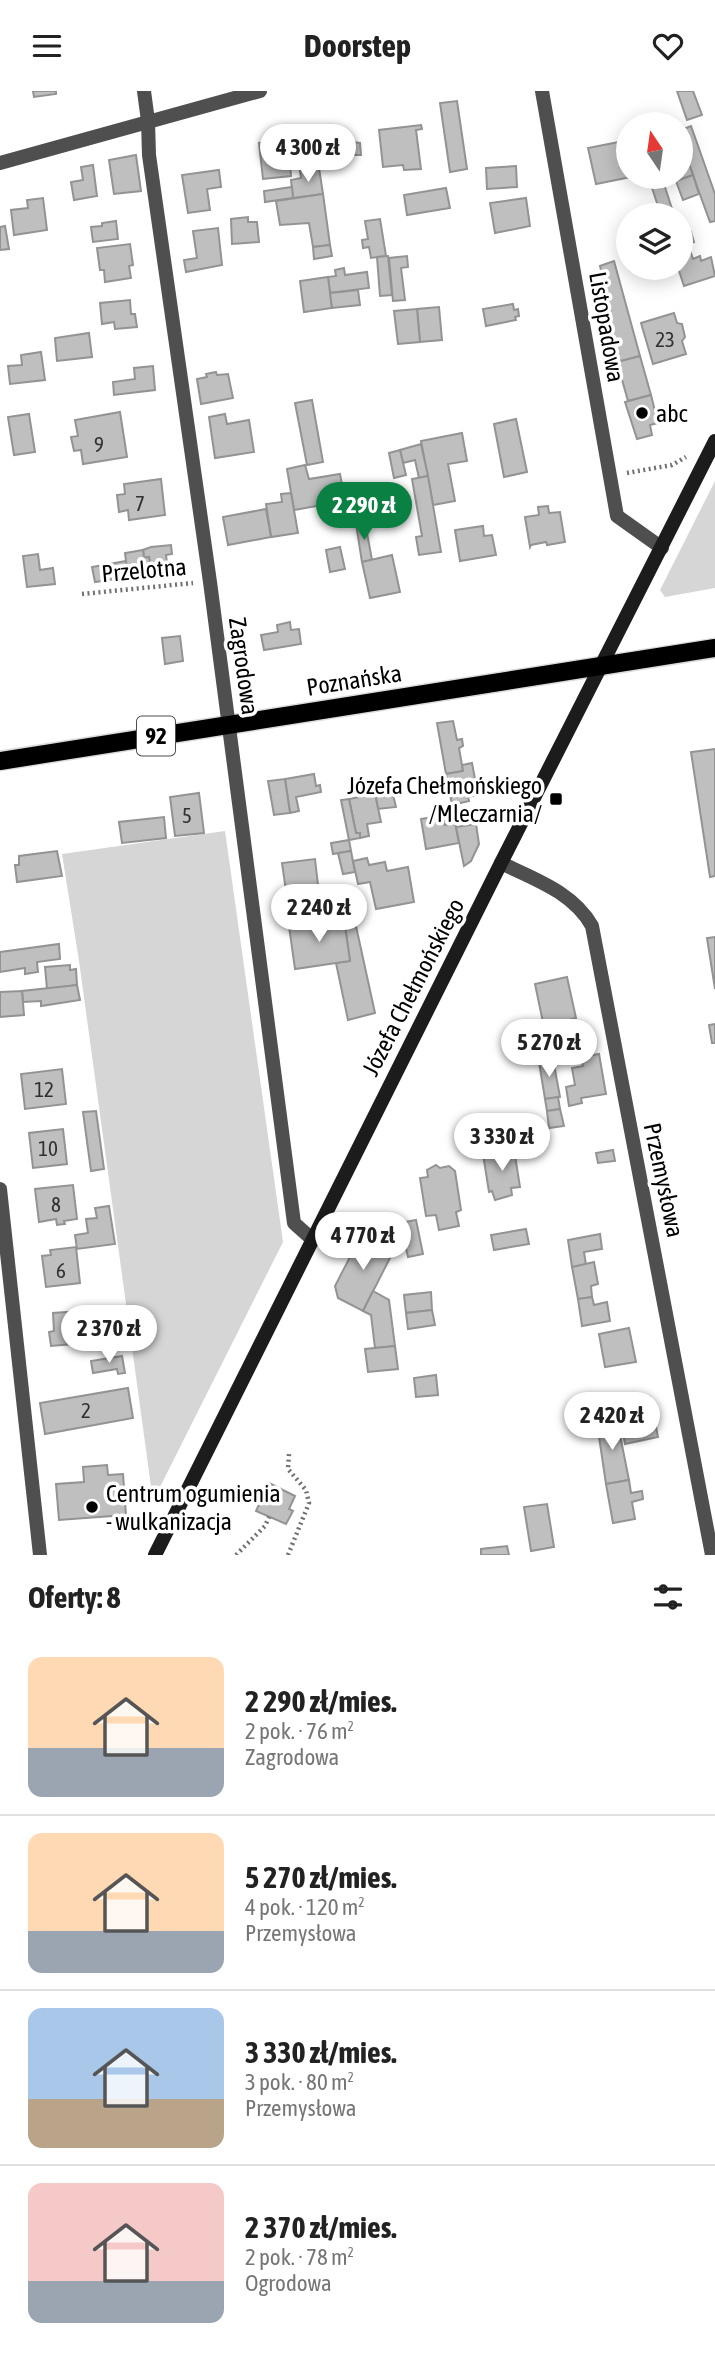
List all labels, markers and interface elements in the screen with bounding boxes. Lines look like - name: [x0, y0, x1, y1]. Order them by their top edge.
- icon: menu: [28, 27, 66, 65]
- text: Doorstep: [304, 27, 411, 64]
- icon: heart: [649, 27, 687, 65]
- north arrow: [616, 112, 693, 189]
- map controls: [616, 112, 693, 280]
- pin: 4 300 zł: [236, 125, 380, 184]
- text: 4 300 zł: [276, 134, 340, 160]
- button: layers: [616, 203, 693, 280]
- street label: Listopadowa: [584, 270, 630, 384]
- house number: 23: [655, 327, 675, 351]
- place label: abc: [656, 400, 688, 427]
- marker: abc: [634, 405, 650, 421]
- house number: 9: [94, 432, 104, 456]
- pin: 2 290 zł: [292, 483, 436, 542]
- house number: 7: [135, 491, 145, 515]
- text: 2 290 zł: [332, 492, 396, 518]
- street label: Przelotna: [100, 553, 188, 587]
- street label: Zagrodowa: [224, 615, 264, 717]
- street label: Poznańska: [305, 659, 403, 701]
- road number: 92: [137, 716, 175, 755]
- place label: Józefa Chełmońskiego /Mleczarnia/: [347, 772, 542, 827]
- marker: Józefa Chełmońskiego /Mleczarnia/: [548, 791, 564, 807]
- house number: 5: [182, 803, 192, 827]
- pin: 2 240 zł: [247, 885, 391, 944]
- text: 2 240 zł: [287, 894, 351, 920]
- street label: Józefa Chełmońskiego: [357, 894, 469, 1080]
- pin: 5 270 zł: [477, 1019, 621, 1079]
- text: 5 270 zł: [517, 1029, 581, 1055]
- house number: 12: [34, 1077, 54, 1101]
- pin: 3 330 zł: [430, 1114, 574, 1173]
- street label: Przemysłowa: [639, 1120, 689, 1240]
- text: 3 330 zł: [470, 1123, 534, 1149]
- house number: 10: [38, 1136, 58, 1160]
- house number: 8: [51, 1192, 61, 1216]
- pin: 4 770 zł: [291, 1213, 435, 1272]
- text: 4 770 zł: [331, 1222, 395, 1248]
- house number: 6: [56, 1258, 66, 1282]
- pin: 2 370 zł: [37, 1305, 181, 1365]
- text: 2 370 zł: [77, 1315, 141, 1341]
- pin: 2 420 zł: [540, 1393, 684, 1452]
- house number: 2: [81, 1398, 91, 1422]
- text: 2 420 zł: [580, 1402, 644, 1428]
- place label: Centrum ogumienia - wulkanizacja: [106, 1480, 281, 1535]
- marker: Centrum ogumienia - wulkanizacja: [84, 1499, 100, 1515]
- icon: filters: [649, 1578, 687, 1616]
- text: Oferty: 8: [28, 1580, 121, 1614]
- text: 2 290 zł/mies.: [245, 1684, 397, 1718]
- icon: home: [84, 1685, 168, 1769]
- text: 2 pok. · 76 m²: [245, 1718, 354, 1744]
- text: Zagrodowa: [245, 1744, 339, 1770]
- text: 5 270 zł/mies.: [245, 1860, 397, 1894]
- icon: home: [84, 1861, 168, 1945]
- text: 4 pok. · 120 m²: [245, 1894, 365, 1920]
- text: Przemysłowa: [245, 1920, 356, 1946]
- text: 3 330 zł/mies.: [245, 2035, 397, 2069]
- icon: home: [84, 2036, 168, 2120]
- text: 3 pok. · 80 m²: [245, 2069, 354, 2095]
- text: Przemysłowa: [245, 2095, 356, 2121]
- text: 2 370 zł/mies.: [245, 2210, 397, 2244]
- icon: home: [84, 2211, 168, 2295]
- text: 2 pok. · 78 m²: [245, 2244, 354, 2270]
- text: Ogrodowa: [245, 2270, 332, 2296]

